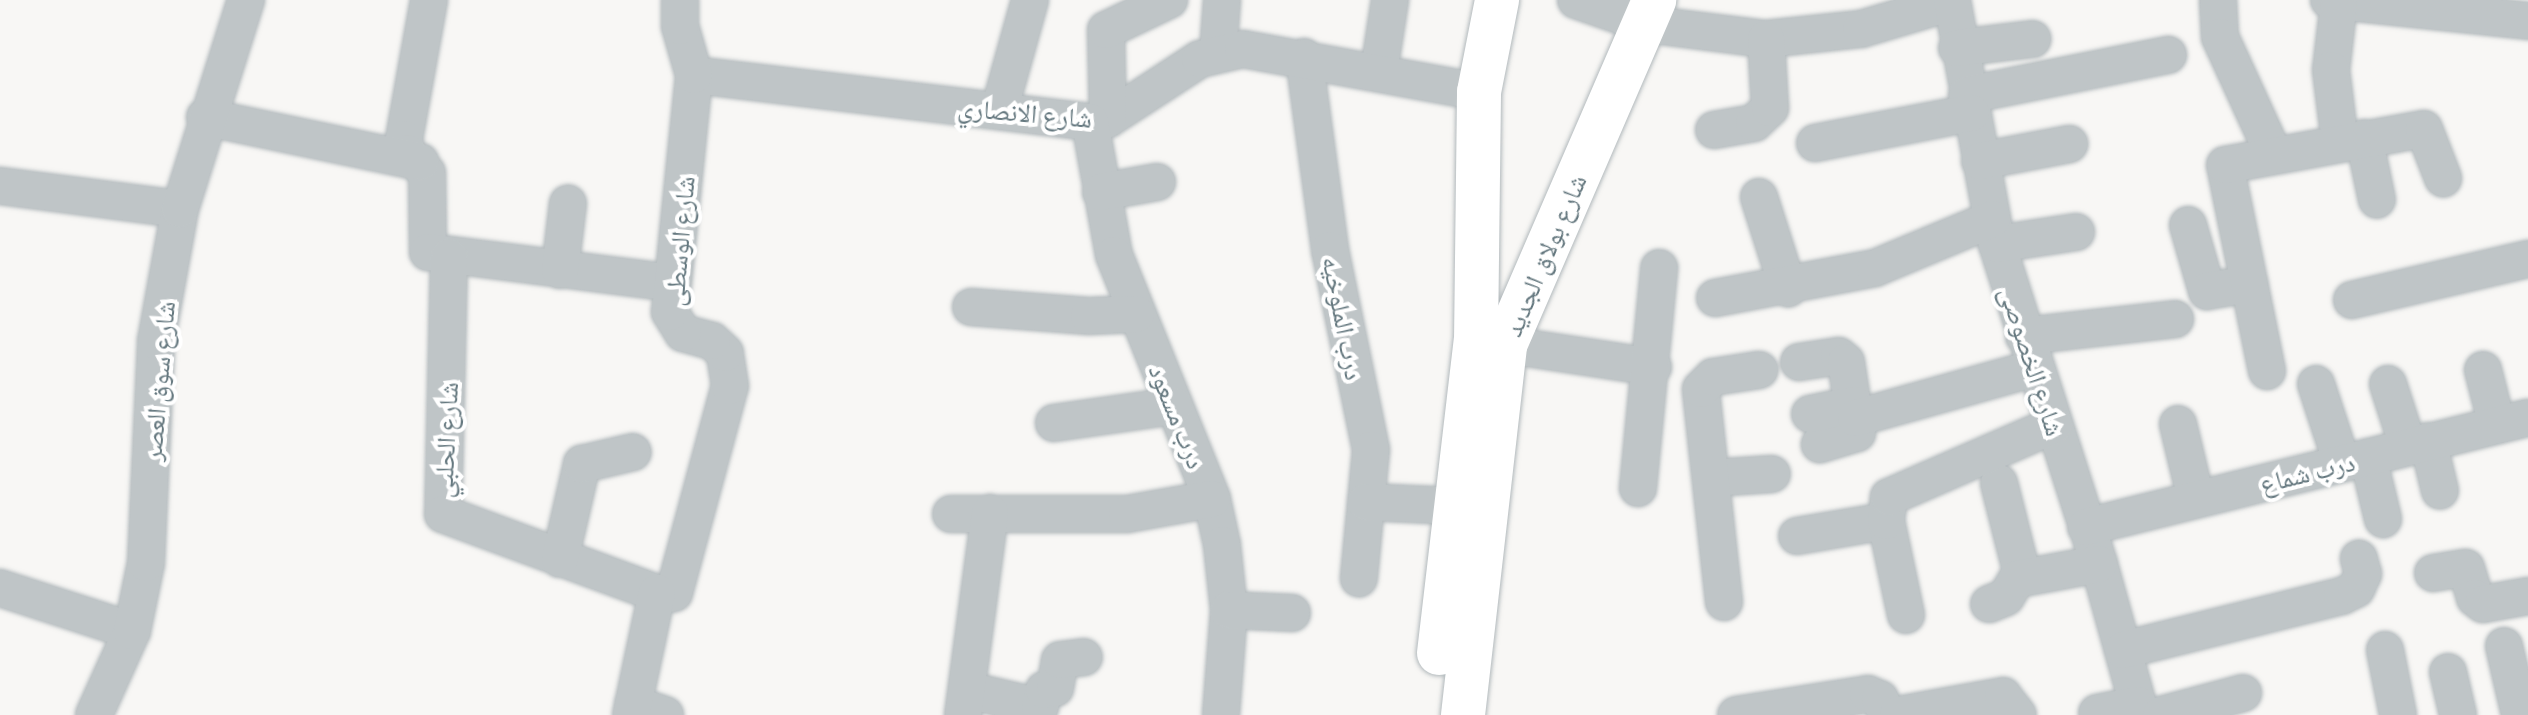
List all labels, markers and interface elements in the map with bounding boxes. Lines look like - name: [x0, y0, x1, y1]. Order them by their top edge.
- street label: شارع الانصاري: [956, 91, 1094, 133]
- street label: شارع بولاق الجديد: [1496, 169, 1592, 341]
- street label: شارع الوسطى: [658, 175, 700, 307]
- street label: درب الملوخيه: [1317, 254, 1371, 382]
- street label: شارع الخصوصى: [1994, 283, 2072, 439]
- street label: شارع سوق العصر: [135, 300, 181, 462]
- street label: درب مسعود: [1143, 359, 1213, 473]
- street label: شارع الحلبي: [426, 381, 464, 499]
- street label: درب شماع: [2256, 445, 2358, 499]

